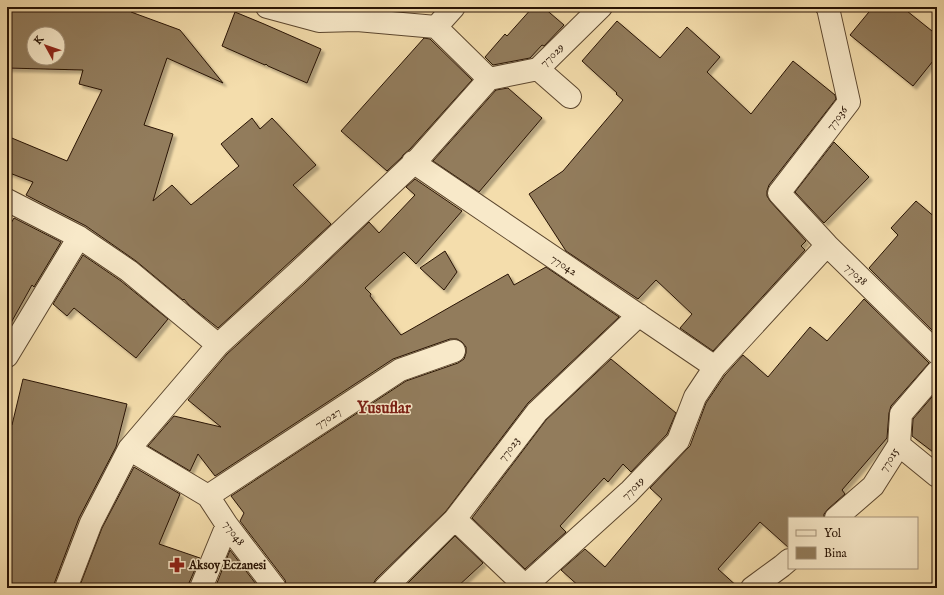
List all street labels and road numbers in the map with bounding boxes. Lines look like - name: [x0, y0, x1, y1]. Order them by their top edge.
- street label: 77029: [537, 40, 567, 70]
- street label: 77036: [823, 102, 852, 133]
- street label: 77042: [548, 251, 580, 279]
- street label: 77038: [841, 259, 871, 289]
- street label: 77027: [312, 404, 344, 432]
- street label: 77023: [495, 434, 523, 464]
- street label: 77015: [876, 445, 903, 475]
- street label: 77019: [618, 473, 648, 503]
- street label: 77048: [220, 517, 248, 549]

